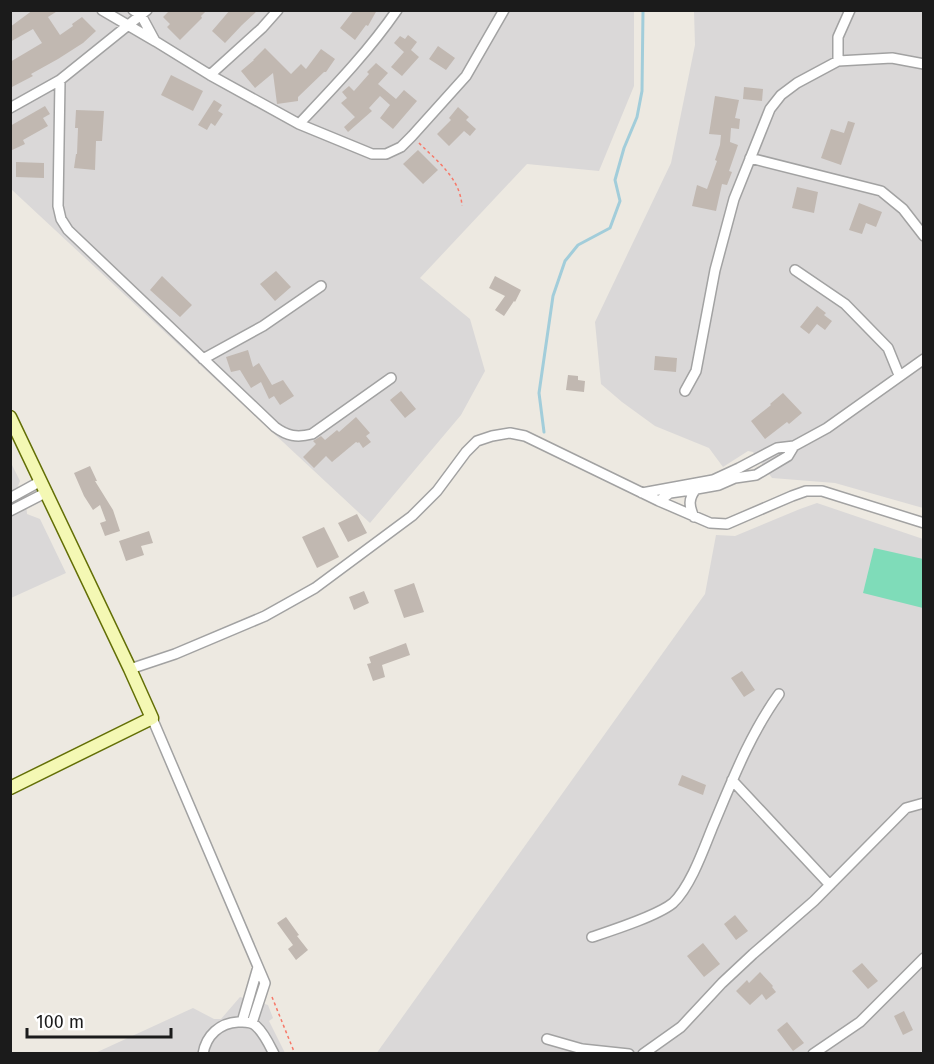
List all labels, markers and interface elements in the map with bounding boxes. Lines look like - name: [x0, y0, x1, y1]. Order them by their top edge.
- scale bar: [27, 1001, 171, 1039]
- text: 100 m: [36, 1011, 84, 1033]

